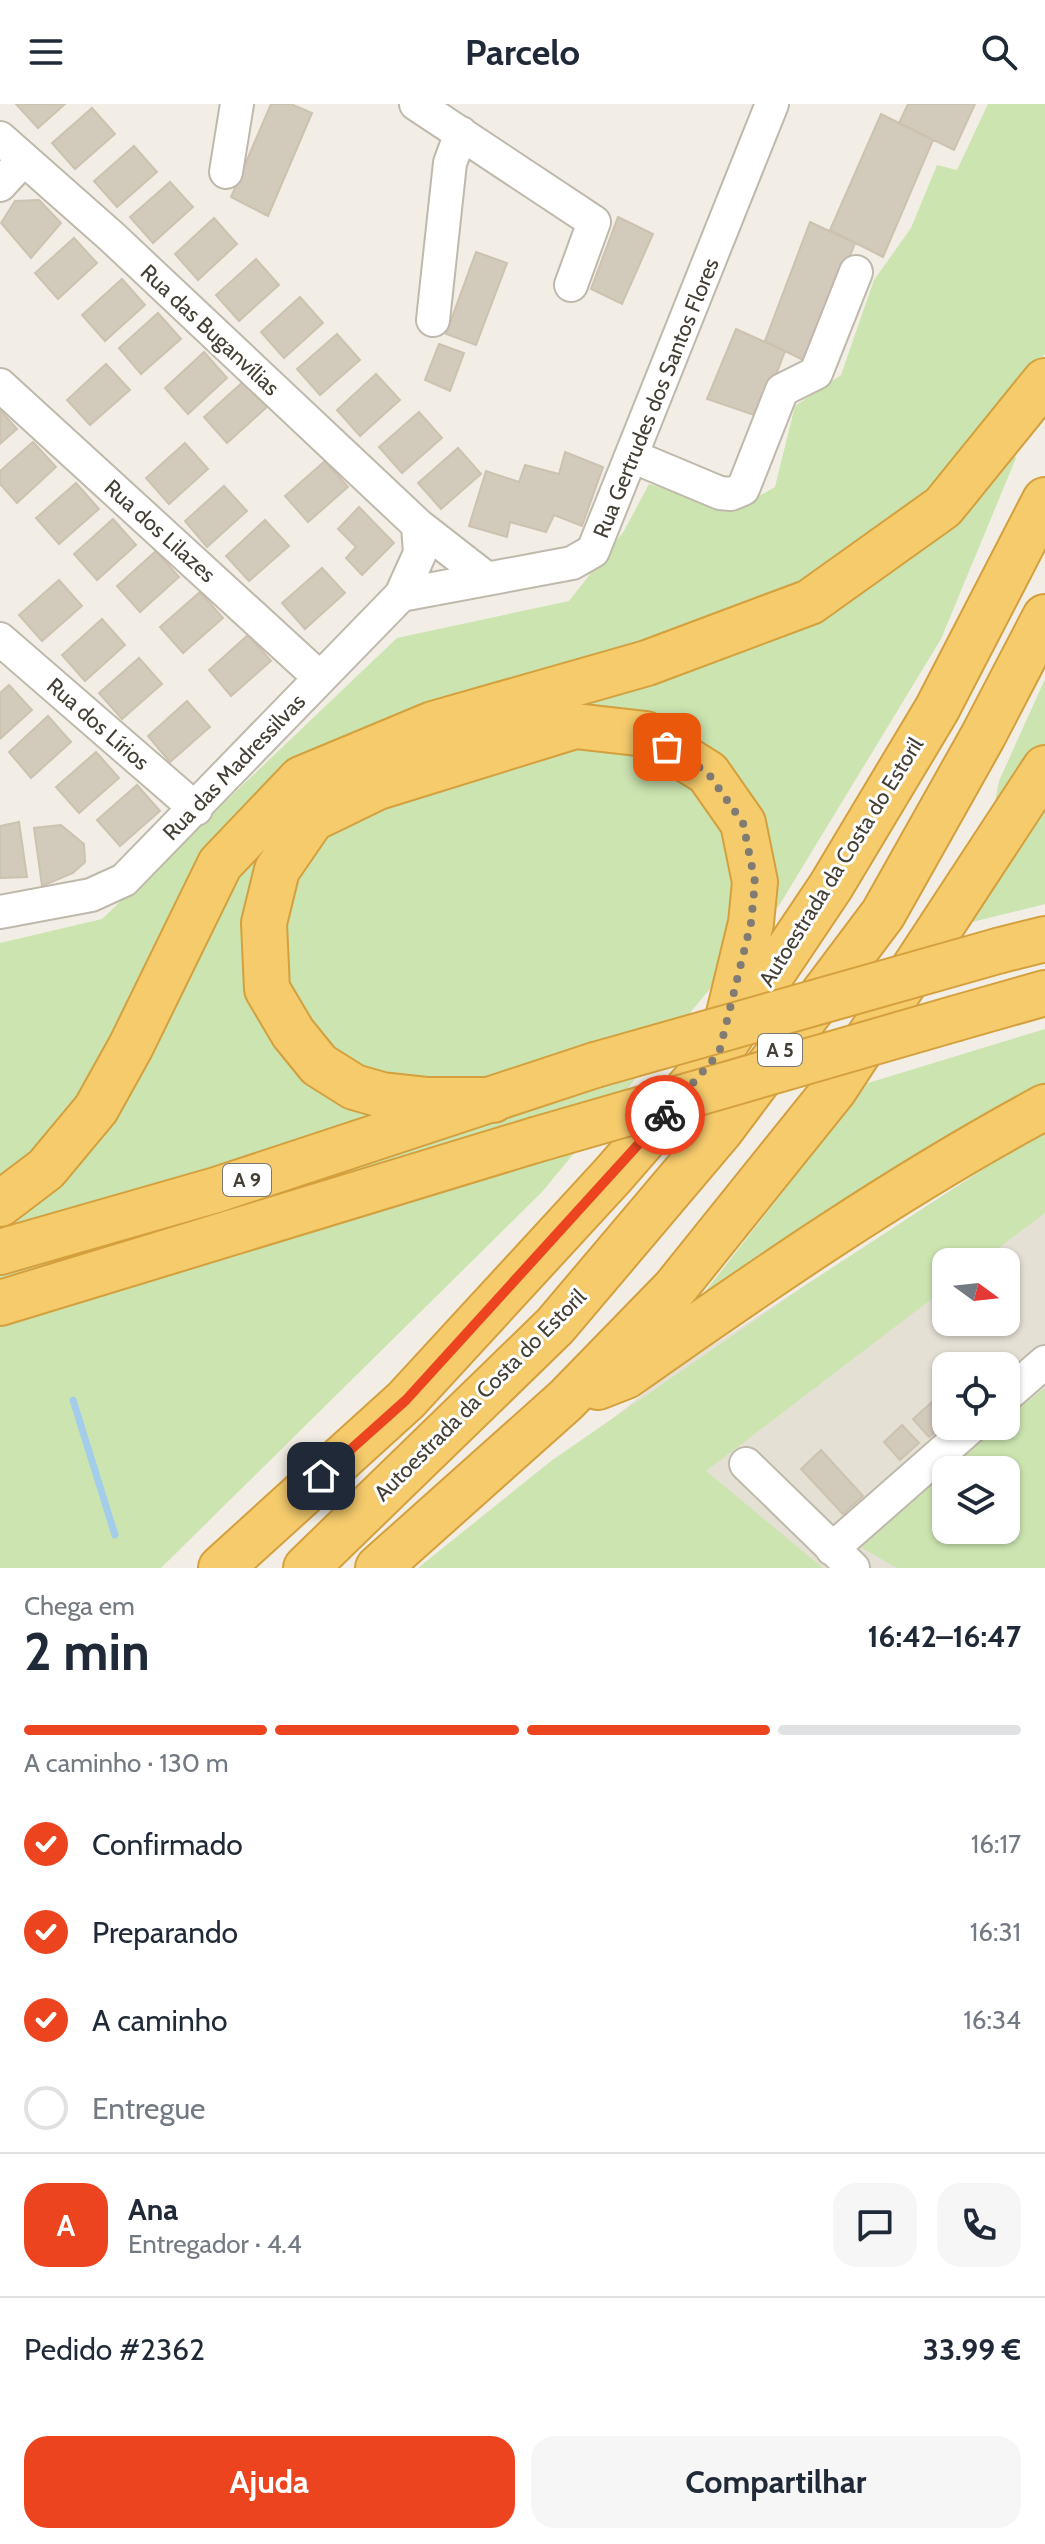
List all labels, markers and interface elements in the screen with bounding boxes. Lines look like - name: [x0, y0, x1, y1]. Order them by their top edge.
- icon: menu: [24, 30, 68, 74]
- text: Parcelo: [465, 30, 580, 74]
- icon: search: [977, 30, 1021, 74]
- street label: Rua Gertrudes dos Santos Flores: [587, 254, 725, 542]
- street label: Rua das Buganvílias: [135, 259, 285, 401]
- street label: Rua dos Lilazes: [99, 474, 221, 588]
- street label: Rua dos Lírios: [41, 672, 155, 776]
- street label: Rua das Madressilvas: [157, 688, 311, 846]
- pin: [633, 713, 701, 781]
- icon: bag: [645, 725, 689, 769]
- street label: Autoestrada da Costa do Estoril: [753, 732, 929, 992]
- road number: A 5: [758, 1034, 802, 1066]
- courier: [625, 1075, 705, 1155]
- icon: bike: [643, 1093, 687, 1137]
- road number: A 9: [223, 1164, 271, 1196]
- north arrow: [932, 1248, 1020, 1336]
- map controls: [932, 1248, 1020, 1544]
- street label: Autoestrada da Costa do Estoril: [368, 1283, 592, 1507]
- button: locate: [932, 1352, 1020, 1440]
- pin: [287, 1442, 355, 1510]
- icon: home: [299, 1454, 343, 1498]
- button: layers: [932, 1456, 1020, 1544]
- text: Chega em: [24, 1590, 135, 1622]
- text: 16:42–16:47: [868, 1618, 1021, 1655]
- text: 2 min: [24, 1620, 150, 1683]
- text: A caminho · 130 m: [24, 1747, 229, 1779]
- icon: check: [24, 1822, 68, 1866]
- text: Confirmado: [92, 1826, 243, 1863]
- text: 16:17: [971, 1828, 1021, 1860]
- icon: check: [24, 1910, 68, 1954]
- text: Preparando: [92, 1914, 238, 1951]
- text: 16:31: [970, 1916, 1021, 1948]
- icon: check: [24, 1998, 68, 2042]
- text: A caminho: [92, 2002, 227, 2039]
- text: 16:34: [963, 2004, 1021, 2036]
- text: Entregue: [92, 2090, 205, 2127]
- button: chat: [833, 2183, 917, 2267]
- button: phone: [937, 2183, 1021, 2267]
- text: Ana: [128, 2191, 178, 2228]
- text: A: [57, 2207, 75, 2244]
- text: Entregador · 4.4: [128, 2228, 302, 2260]
- text: Pedido #2362: [24, 2331, 205, 2368]
- text: 33.99 €: [923, 2331, 1021, 2368]
- button: Ajuda: [24, 2436, 515, 2528]
- button: Compartilhar: [531, 2436, 1021, 2528]

